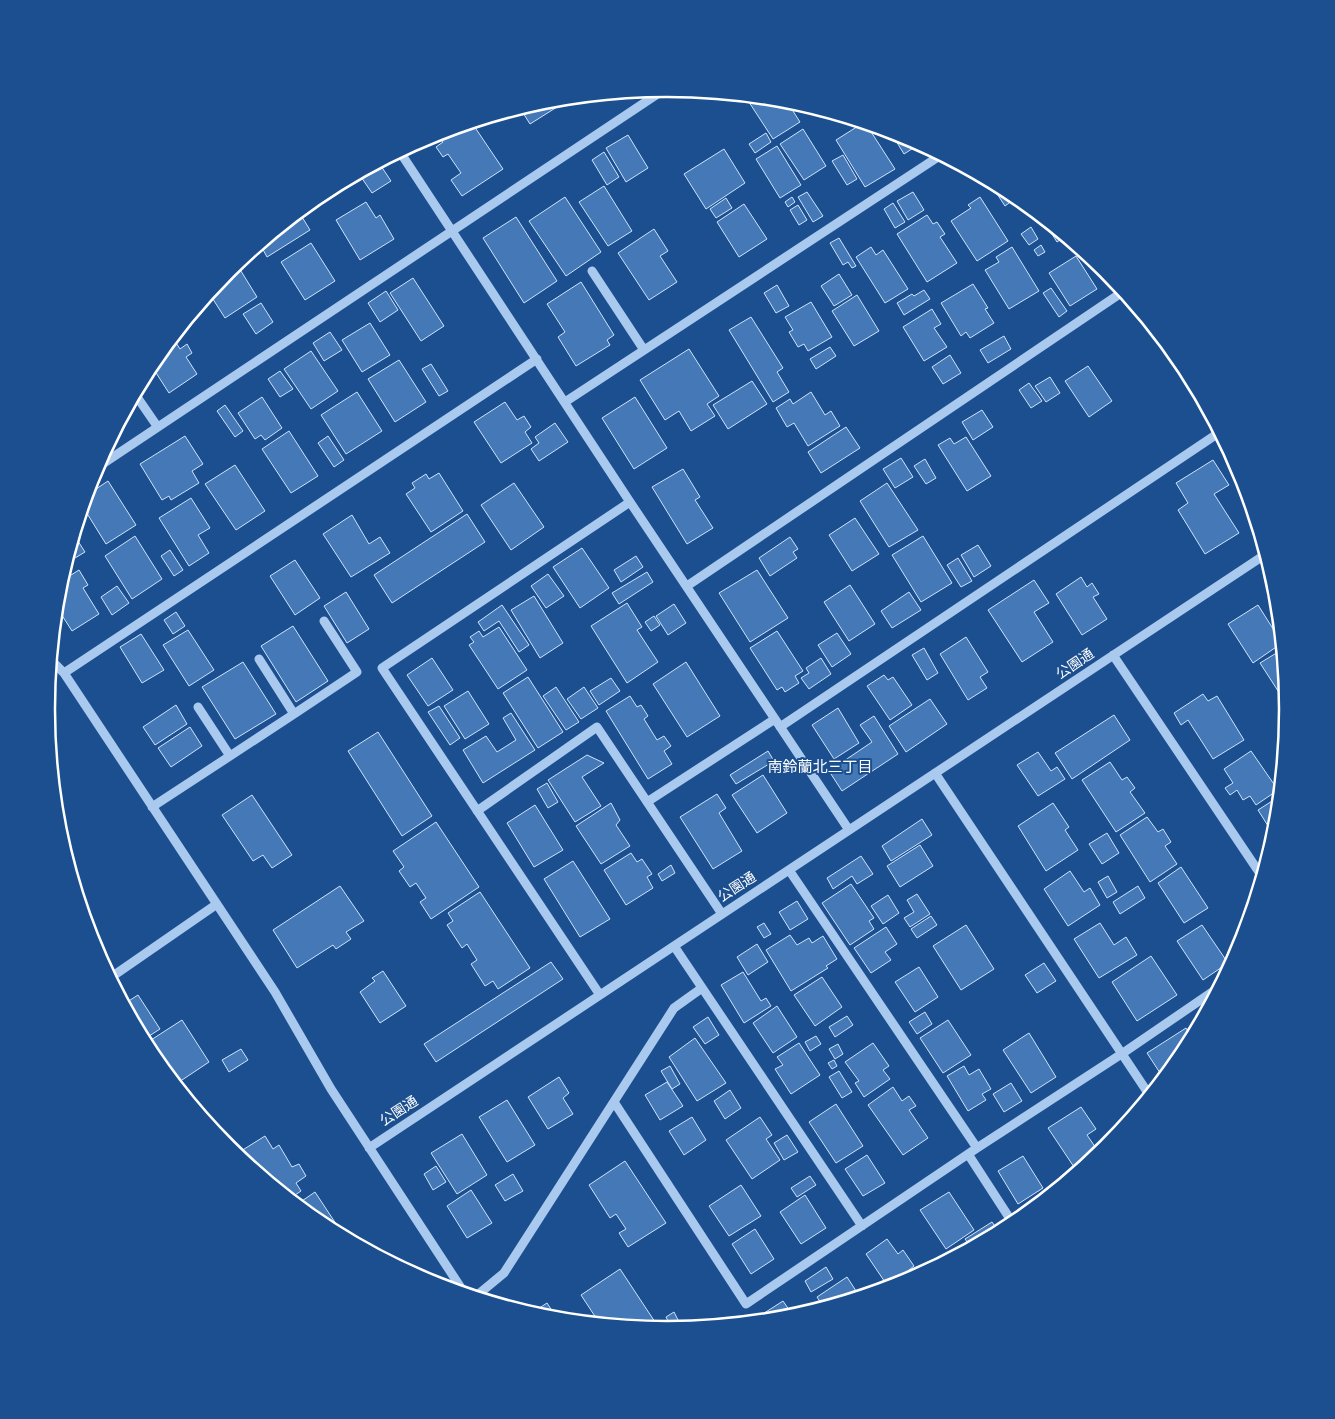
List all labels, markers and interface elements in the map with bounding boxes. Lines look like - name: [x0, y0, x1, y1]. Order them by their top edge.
- street label: 公園通: [1053, 645, 1097, 683]
- district label: 南鈴蘭北三丁目: [767, 758, 873, 776]
- street label: 公園通: [715, 868, 759, 906]
- street label: 公園通: [377, 1092, 421, 1130]

